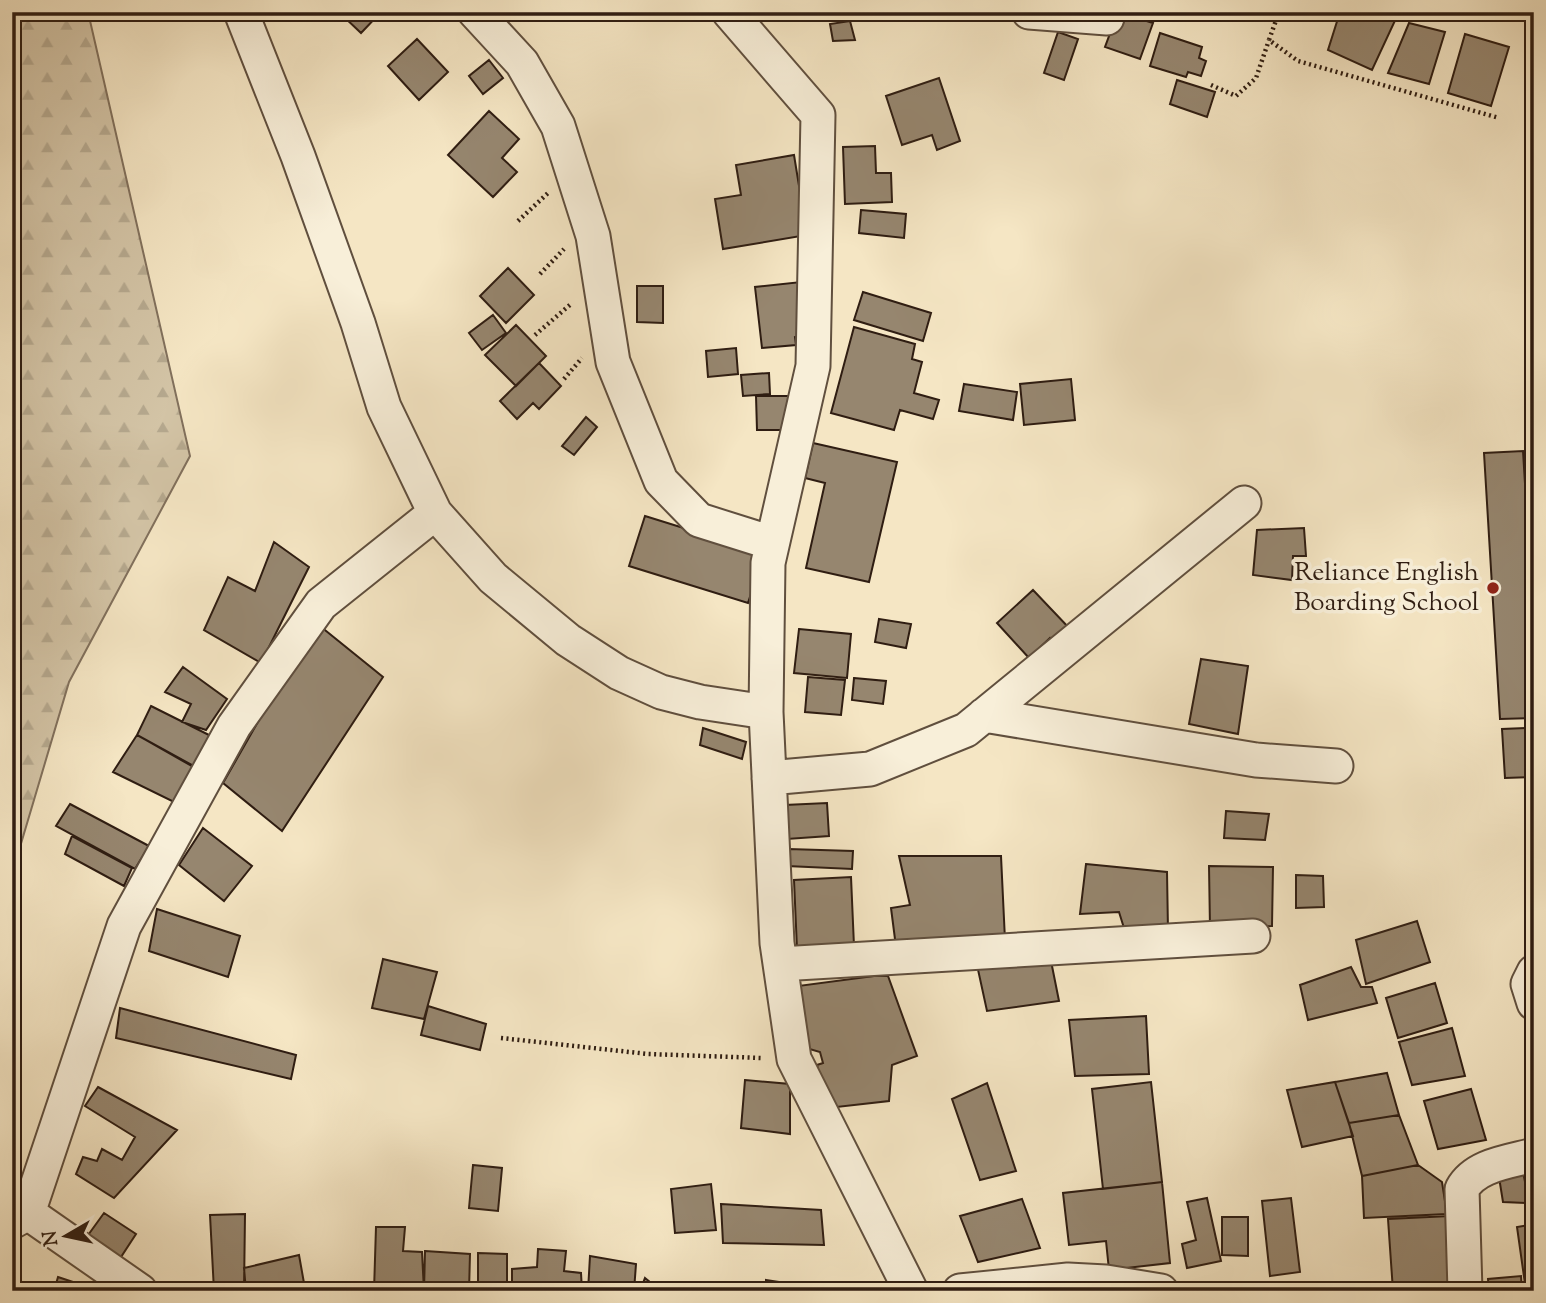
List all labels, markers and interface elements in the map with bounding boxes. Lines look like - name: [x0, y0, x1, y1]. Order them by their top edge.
- place label: Reliance English Boarding School: [1294, 555, 1479, 622]
- marker: Reliance English Boarding School: [1485, 580, 1501, 596]
- north arrow: [32, 1202, 102, 1272]
- text: N: [37, 1229, 66, 1248]

